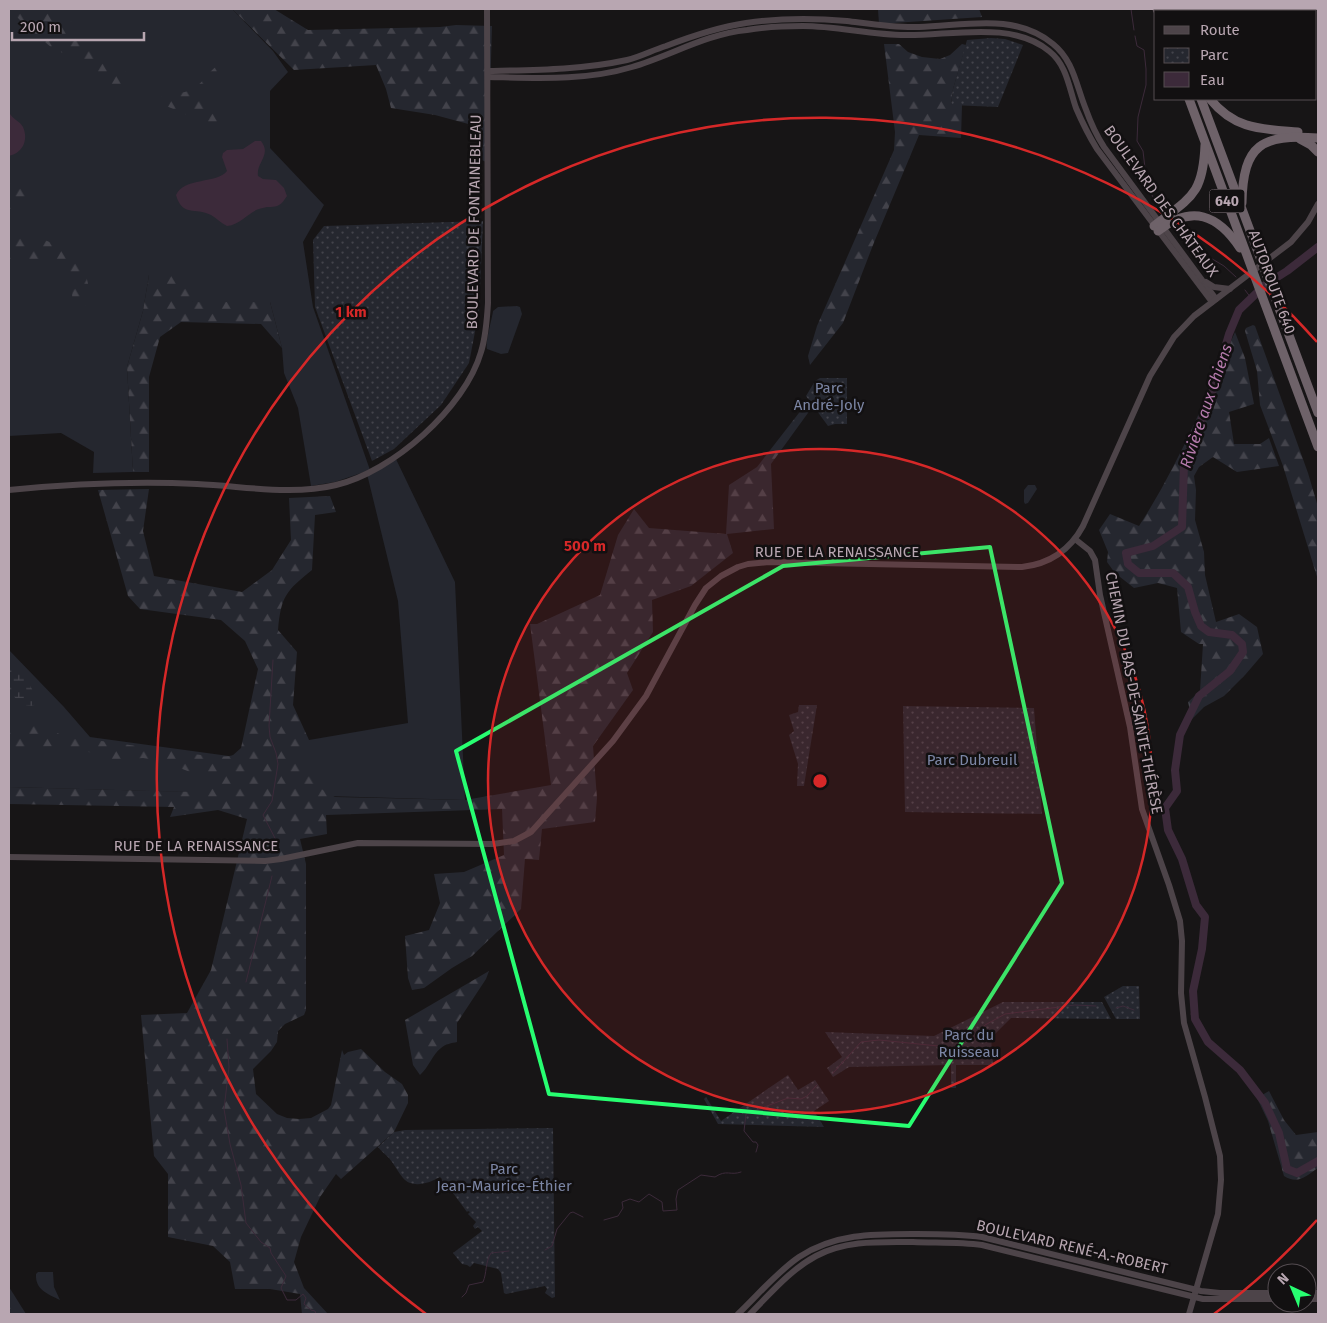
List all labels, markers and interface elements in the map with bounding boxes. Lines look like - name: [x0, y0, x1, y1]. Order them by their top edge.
- scale bar: [12, 10, 145, 42]
- legend: [1154, 10, 1317, 100]
- text: 200 m: [20, 18, 61, 36]
- text: Route: [1200, 21, 1240, 39]
- text: Parc: [1200, 46, 1229, 64]
- text: Eau: [1200, 71, 1225, 89]
- street label: BOULEVARD DE FONTAINEBLEAU: [463, 114, 485, 330]
- street label: BOULEVARD DES CHÂTEAUX: [1100, 122, 1222, 281]
- road number: 640: [1210, 190, 1244, 212]
- street label: AUTOROUTE 640: [1245, 228, 1299, 336]
- text: 1 km: [335, 303, 367, 321]
- water label: Rivière aux Chiens: [1176, 341, 1236, 471]
- park label: Parc André-Joly: [794, 379, 865, 414]
- text: 500 m: [564, 537, 606, 555]
- street label: RUE DE LA RENAISSANCE: [755, 543, 919, 561]
- street label: CHEMIN DU BAS-DE-SAINTE-THÉRÈSE: [1102, 570, 1166, 816]
- park label: Parc Dubreuil: [927, 751, 1018, 769]
- centre of rings: [811, 772, 829, 790]
- street label: RUE DE LA RENAISSANCE: [114, 837, 278, 855]
- park label: Parc du Ruisseau: [939, 1026, 999, 1061]
- park label: Parc Jean-Maurice-Éthier: [436, 1160, 572, 1195]
- street label: BOULEVARD RENÉ-A.-ROBERT: [975, 1216, 1170, 1278]
- north arrow: [1267, 1263, 1317, 1313]
- text: N: [1274, 1270, 1293, 1288]

